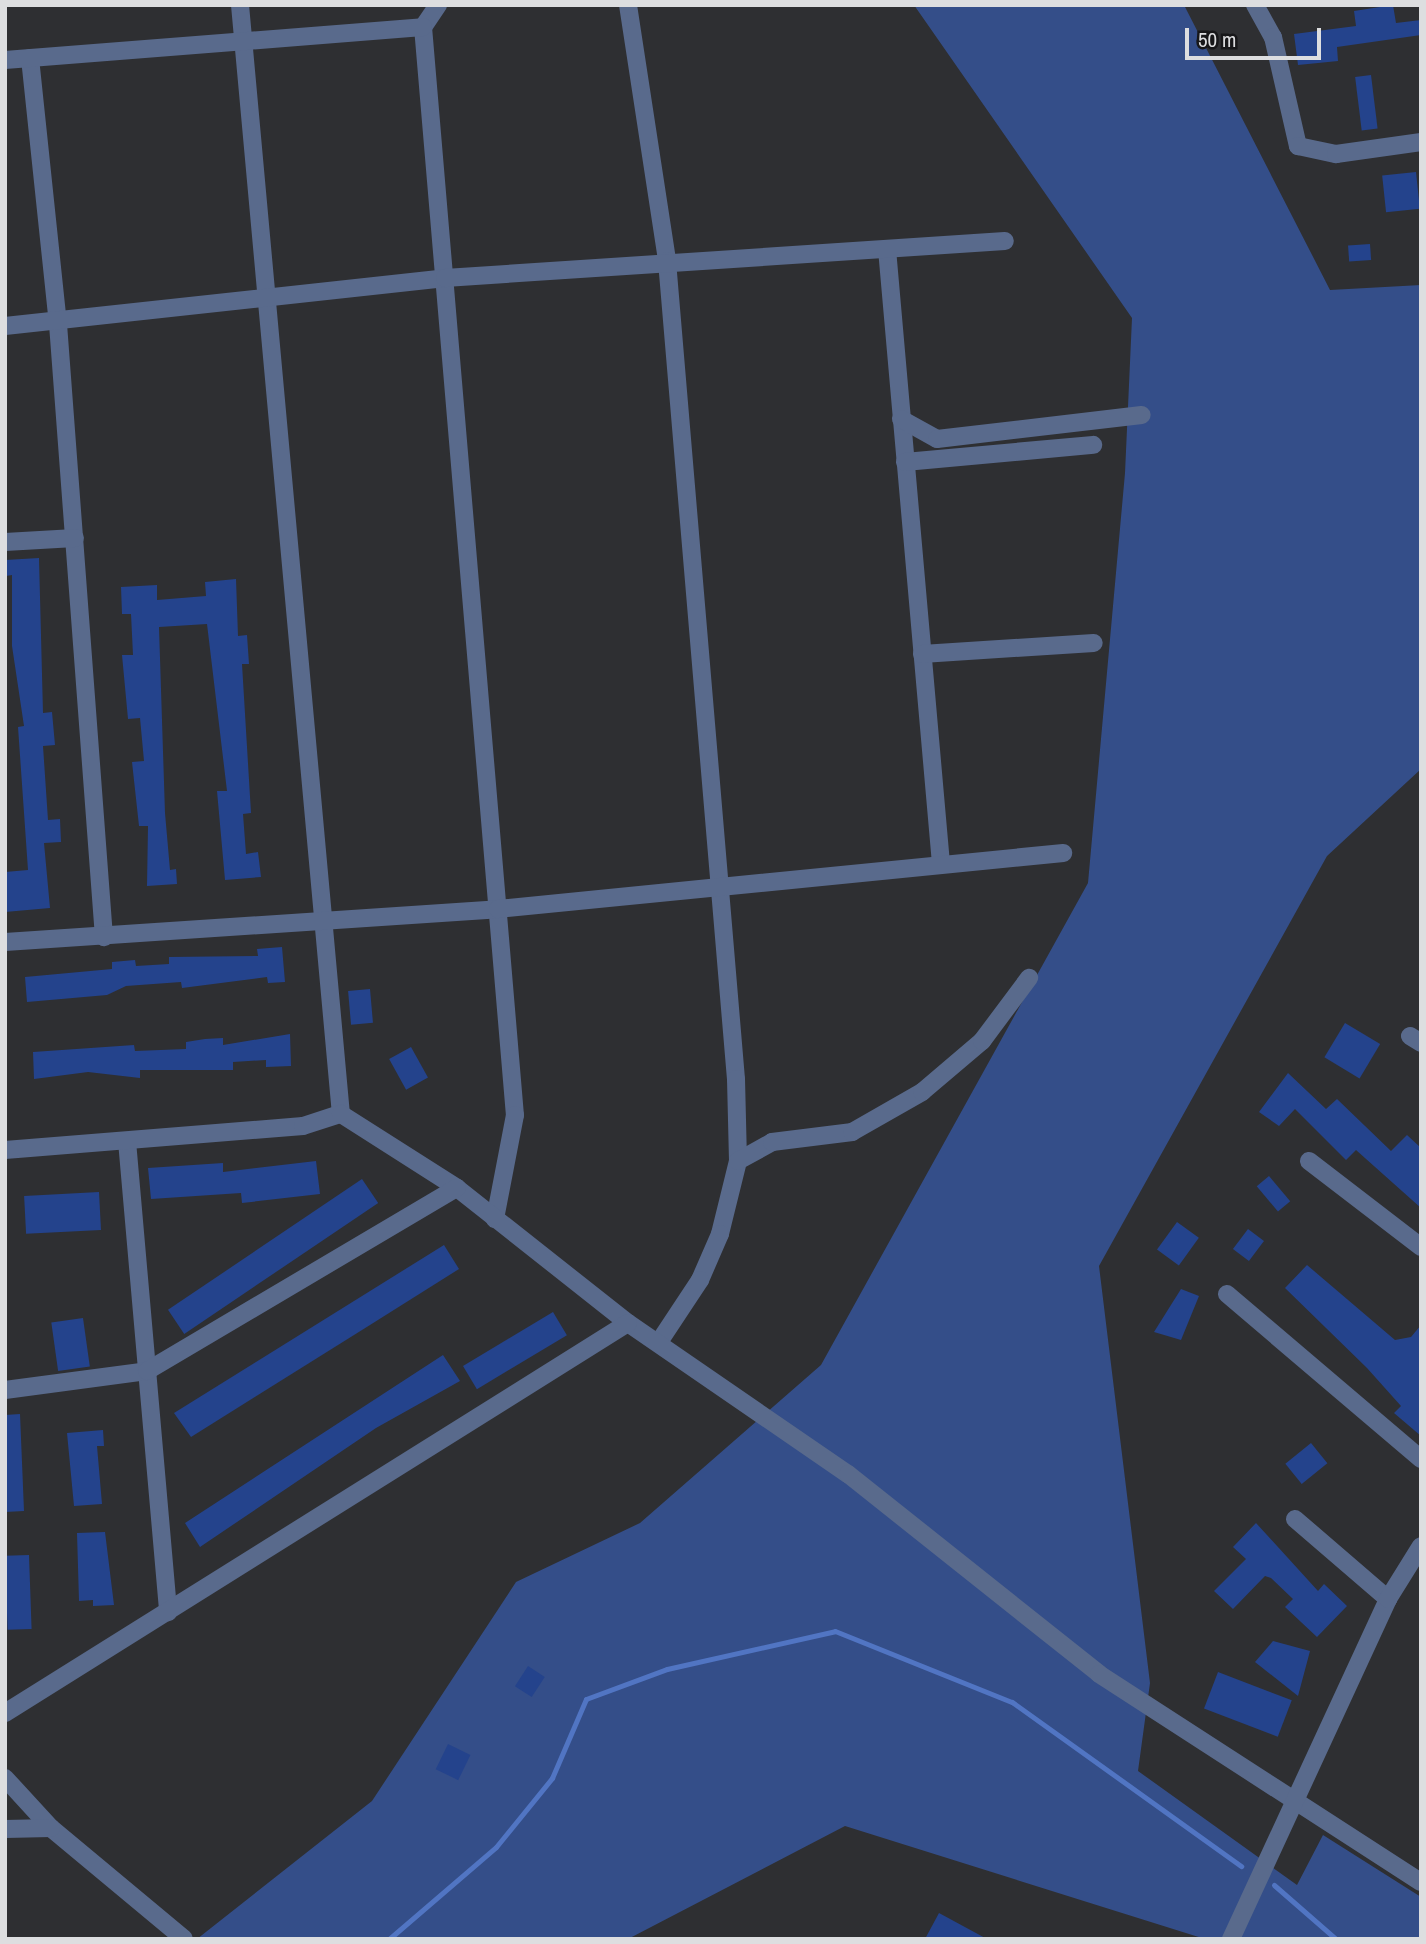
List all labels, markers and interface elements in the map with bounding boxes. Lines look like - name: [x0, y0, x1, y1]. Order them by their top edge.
- scale bar: [1188, 14, 1324, 58]
- text: 50 m: [1198, 25, 1236, 54]

